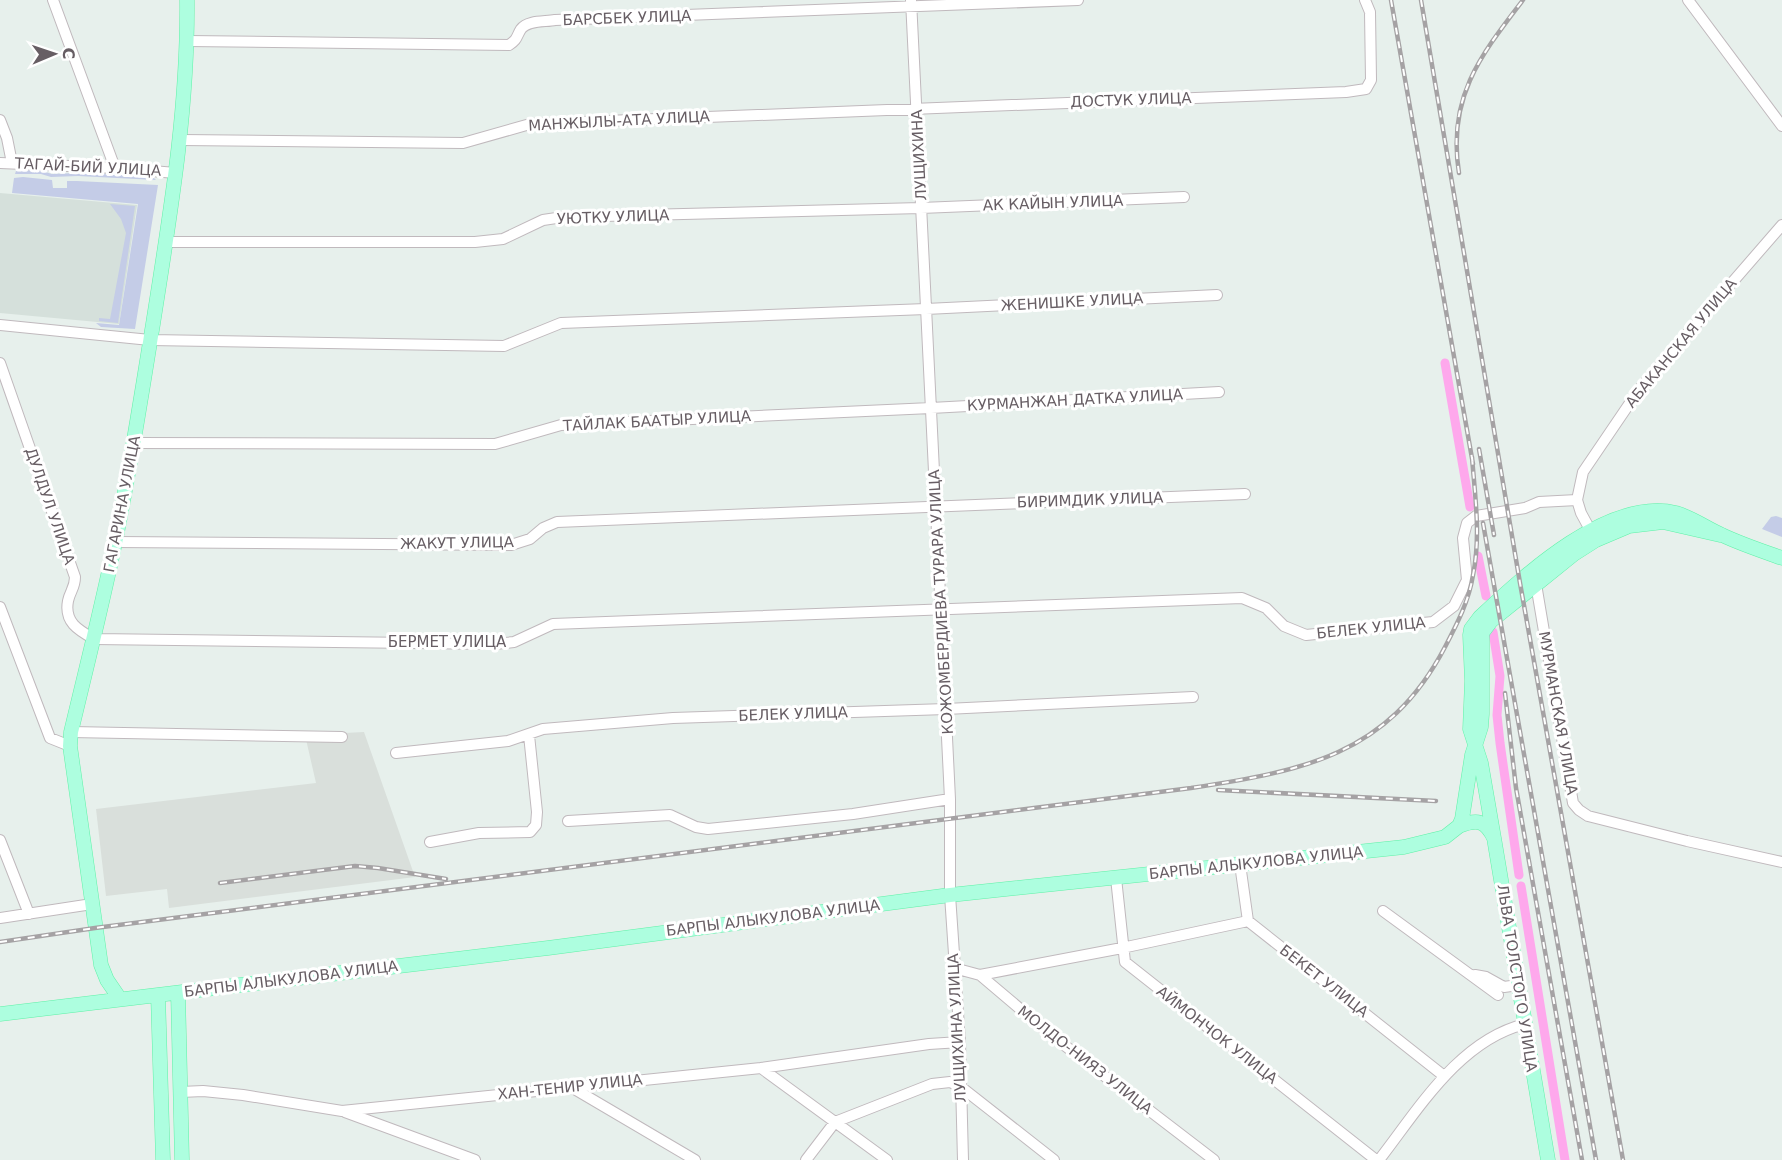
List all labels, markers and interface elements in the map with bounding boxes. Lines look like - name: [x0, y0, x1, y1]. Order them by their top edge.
- street label: БАРСБЕК УЛИЦА: [562, 7, 692, 29]
- north arrow: [24, 24, 84, 84]
- text: С: [59, 47, 78, 60]
- street label: ДОСТУК УЛИЦА: [1070, 89, 1193, 111]
- street label: МАНЖЫЛЫ-АТА УЛИЦА: [528, 107, 711, 135]
- street label: ЛУЩИХИНА: [908, 108, 930, 201]
- street label: ТАГАЙ-БИЙ УЛИЦА: [13, 153, 162, 180]
- street label: АК КАЙЫН УЛИЦА: [982, 191, 1124, 214]
- street label: УЮТКУ УЛИЦА: [556, 206, 670, 228]
- street label: АБАКАНСКАЯ УЛИЦА: [1622, 274, 1741, 411]
- street label: ЖЕНИШКЕ УЛИЦА: [1000, 289, 1144, 315]
- street label: КУРМАНЖАН ДАТКА УЛИЦА: [967, 385, 1184, 415]
- street label: ТАЙЛАК БААТЫР УЛИЦА: [562, 406, 752, 435]
- street label: ГАГАРИНА УЛИЦА: [100, 433, 144, 574]
- street label: ДУЛДУЛ УЛИЦА: [22, 445, 79, 568]
- street label: КОЖОМБЕРДИЕВА ТУРАРА УЛИЦА: [925, 468, 957, 735]
- street label: БИРИМДИК УЛИЦА: [1016, 488, 1164, 512]
- street label: ЖАКУТ УЛИЦА: [400, 533, 515, 553]
- street label: БЕЛЕК УЛИЦА: [1316, 613, 1427, 643]
- street label: МУРМАНСКАЯ УЛИЦА: [1535, 630, 1581, 797]
- street label: БЕРМЕТ УЛИЦА: [388, 633, 507, 651]
- street label: БЕЛЕК УЛИЦА: [738, 703, 849, 725]
- street label: БАРПЫ АЛЫКУЛОВА УЛИЦА: [1148, 843, 1365, 883]
- street label: ЛЬВА ТОЛСТОГО УЛИЦА: [1493, 883, 1541, 1074]
- street label: БАРПЫ АЛЫКУЛОВА УЛИЦА: [665, 896, 882, 940]
- street label: БЕКЕТ УЛИЦА: [1276, 941, 1372, 1022]
- street label: ЛУЩИХИНА УЛИЦА: [944, 952, 970, 1103]
- street label: БАРПЫ АЛЫКУЛОВА УЛИЦА: [183, 957, 400, 1001]
- street label: АЙМОНЧОК УЛИЦА: [1153, 981, 1282, 1088]
- street label: МОЛДО-НИЯЗ УЛИЦА: [1014, 1002, 1156, 1119]
- street label: ХАН-ТЕНИР УЛИЦА: [497, 1070, 644, 1104]

